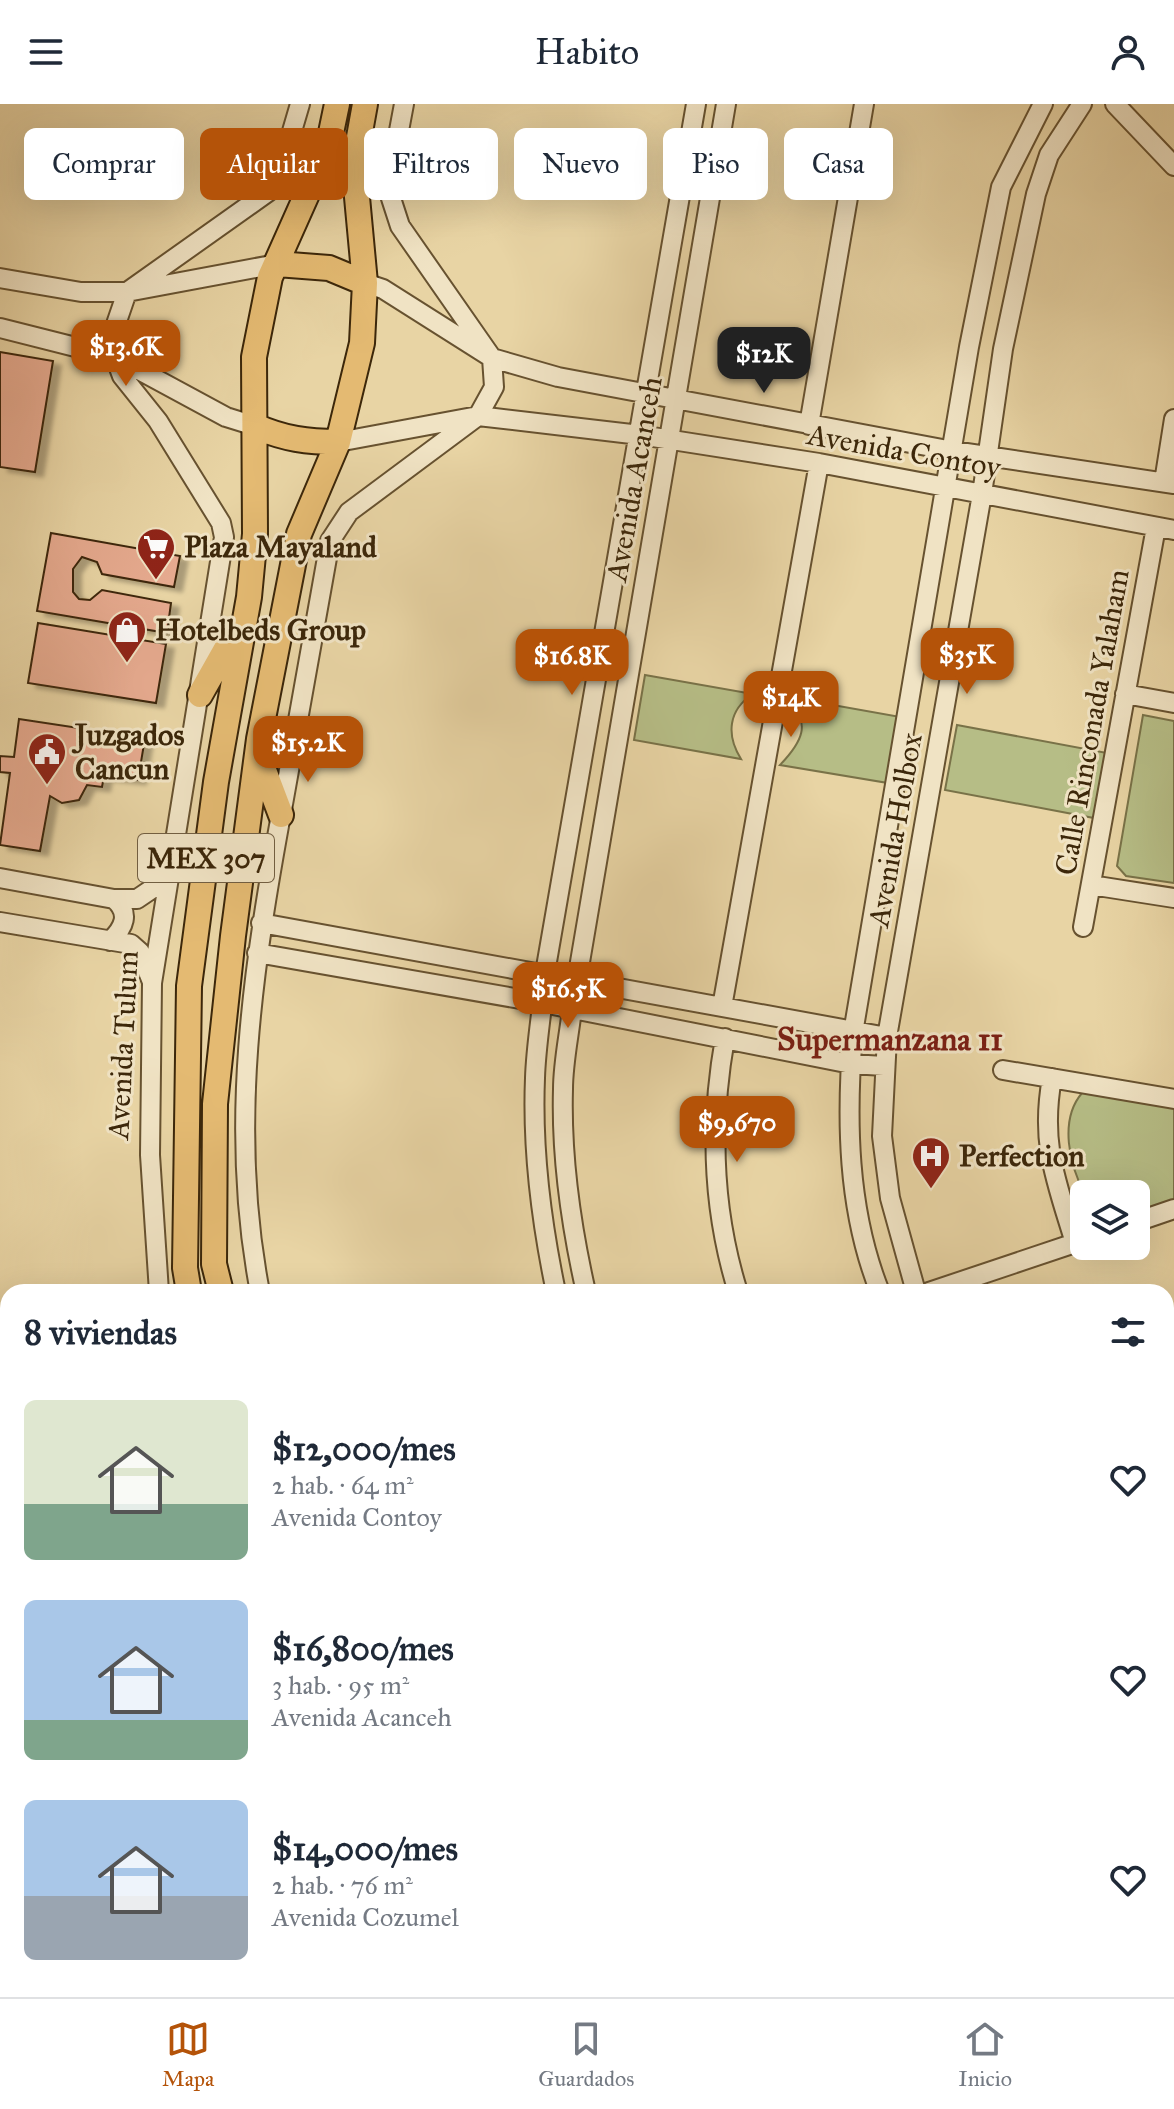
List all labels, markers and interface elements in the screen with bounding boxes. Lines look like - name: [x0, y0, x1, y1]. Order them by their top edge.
- icon: menu: [24, 30, 68, 74]
- text: Habito: [535, 30, 639, 74]
- icon: person: [1106, 30, 1150, 74]
- chip: Comprar: [24, 128, 184, 200]
- chip: Alquilar: [200, 128, 348, 200]
- chip: Filtros: [364, 128, 498, 200]
- chip: Nuevo: [514, 128, 647, 200]
- chip: Piso: [663, 128, 768, 200]
- chip: Casa: [784, 128, 893, 200]
- pin: $13.6K: [61, 320, 191, 388]
- pin: $12K: [717, 327, 811, 395]
- text: $13.6K: [89, 330, 163, 362]
- text: $12K: [735, 337, 793, 369]
- street label: Avenida Acanceh: [598, 373, 670, 586]
- street label: Avenida Contoy: [803, 416, 1004, 486]
- supermarket icon: Plaza Mayaland: [135, 526, 177, 581]
- place label: Plaza Mayaland: [184, 529, 378, 565]
- street label: Calle Rinconada Yalaham: [1047, 566, 1137, 878]
- shop icon: Hotelbeds Group: [106, 609, 148, 664]
- place label: Hotelbeds Group: [155, 612, 366, 648]
- pin: $35K: [920, 628, 1014, 696]
- pin: $16.8K: [507, 629, 637, 697]
- text: $35K: [939, 638, 995, 670]
- text: $16.8K: [534, 639, 610, 671]
- pin: $14K: [744, 671, 838, 739]
- text: $14K: [762, 681, 820, 713]
- pin: $15.2K: [243, 716, 373, 784]
- place label: Juzgados Cancun: [71, 717, 184, 787]
- text: $15.2K: [271, 726, 345, 758]
- street label: Avenida Holbox: [860, 730, 930, 932]
- public building icon: Juzgados Cancun: [26, 731, 68, 786]
- road number: MEX 307: [138, 834, 274, 882]
- street label: Avenida Tulum: [100, 950, 146, 1142]
- pin: $16.5K: [503, 962, 633, 1030]
- text: $16.5K: [531, 972, 605, 1004]
- district label: Supermanzana 11: [777, 1020, 1003, 1059]
- pin: $9,670: [672, 1096, 802, 1164]
- text: $9,670: [698, 1106, 776, 1138]
- hospital icon: Perfection: [910, 1135, 952, 1190]
- place label: Perfection: [959, 1138, 1085, 1174]
- map controls: [1070, 1180, 1150, 1260]
- button: layers: [1070, 1180, 1150, 1260]
- icon: filters: [1106, 1310, 1150, 1354]
- text: 8 viviendas: [24, 1312, 177, 1353]
- text: $12,000/mes: [272, 1428, 456, 1469]
- icon: home: [88, 1432, 184, 1528]
- icon: heart: [1106, 1458, 1150, 1502]
- text: 2 hab. · 64 m²: [272, 1469, 414, 1501]
- text: Avenida Contoy: [272, 1501, 442, 1533]
- text: $16,800/mes: [272, 1628, 454, 1669]
- icon: home: [88, 1632, 184, 1728]
- icon: heart: [1106, 1658, 1150, 1702]
- text: 3 hab. · 95 m²: [272, 1669, 409, 1701]
- text: Avenida Acanceh: [272, 1701, 452, 1733]
- text: $14,000/mes: [272, 1828, 458, 1869]
- icon: home: [88, 1832, 184, 1928]
- icon: heart: [1106, 1858, 1150, 1902]
- text: 2 hab. · 76 m²: [272, 1869, 413, 1901]
- text: Avenida Cozumel: [272, 1901, 459, 1933]
- tab: Mapa: [162, 2017, 214, 2092]
- tab: Guardados: [538, 2017, 634, 2092]
- tab: Inicio: [958, 2017, 1012, 2092]

